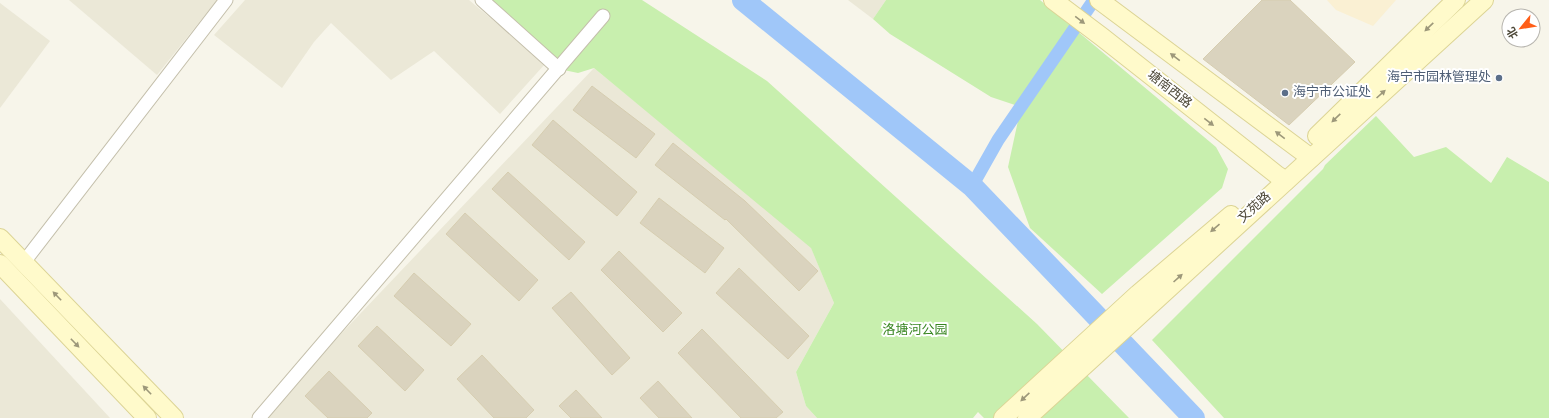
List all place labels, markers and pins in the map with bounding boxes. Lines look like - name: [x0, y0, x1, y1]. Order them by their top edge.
- place label: 海宁市园林管理处: [1387, 69, 1491, 86]
- marker: 海宁市园林管理处: [1494, 73, 1504, 83]
- place label: 海宁市公证处: [1293, 84, 1371, 101]
- marker: 海宁市公证处: [1280, 88, 1290, 98]

